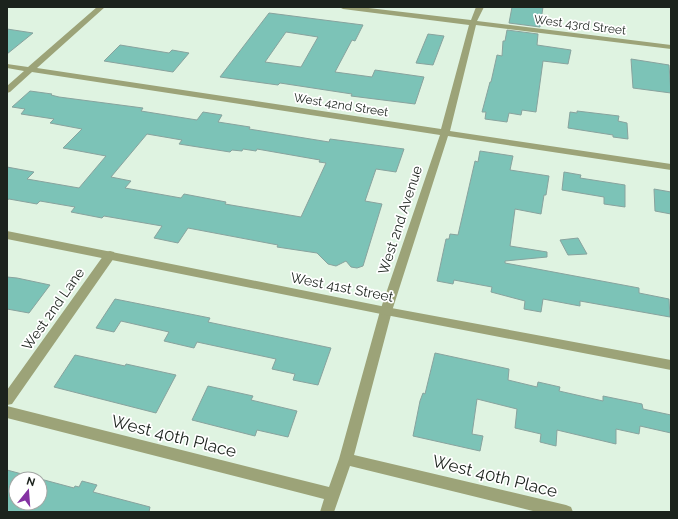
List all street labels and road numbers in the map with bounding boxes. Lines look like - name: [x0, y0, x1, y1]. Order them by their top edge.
- street label: West 43rd Street: [533, 12, 627, 38]
- street label: West 42nd Street: [293, 91, 389, 119]
- street label: West 2nd Avenue: [375, 164, 425, 276]
- street label: West 2nd Lane: [19, 265, 87, 353]
- street label: West 41st Street: [289, 269, 395, 305]
- street label: West 40th Place: [109, 411, 239, 461]
- street label: West 40th Place: [430, 451, 560, 501]

